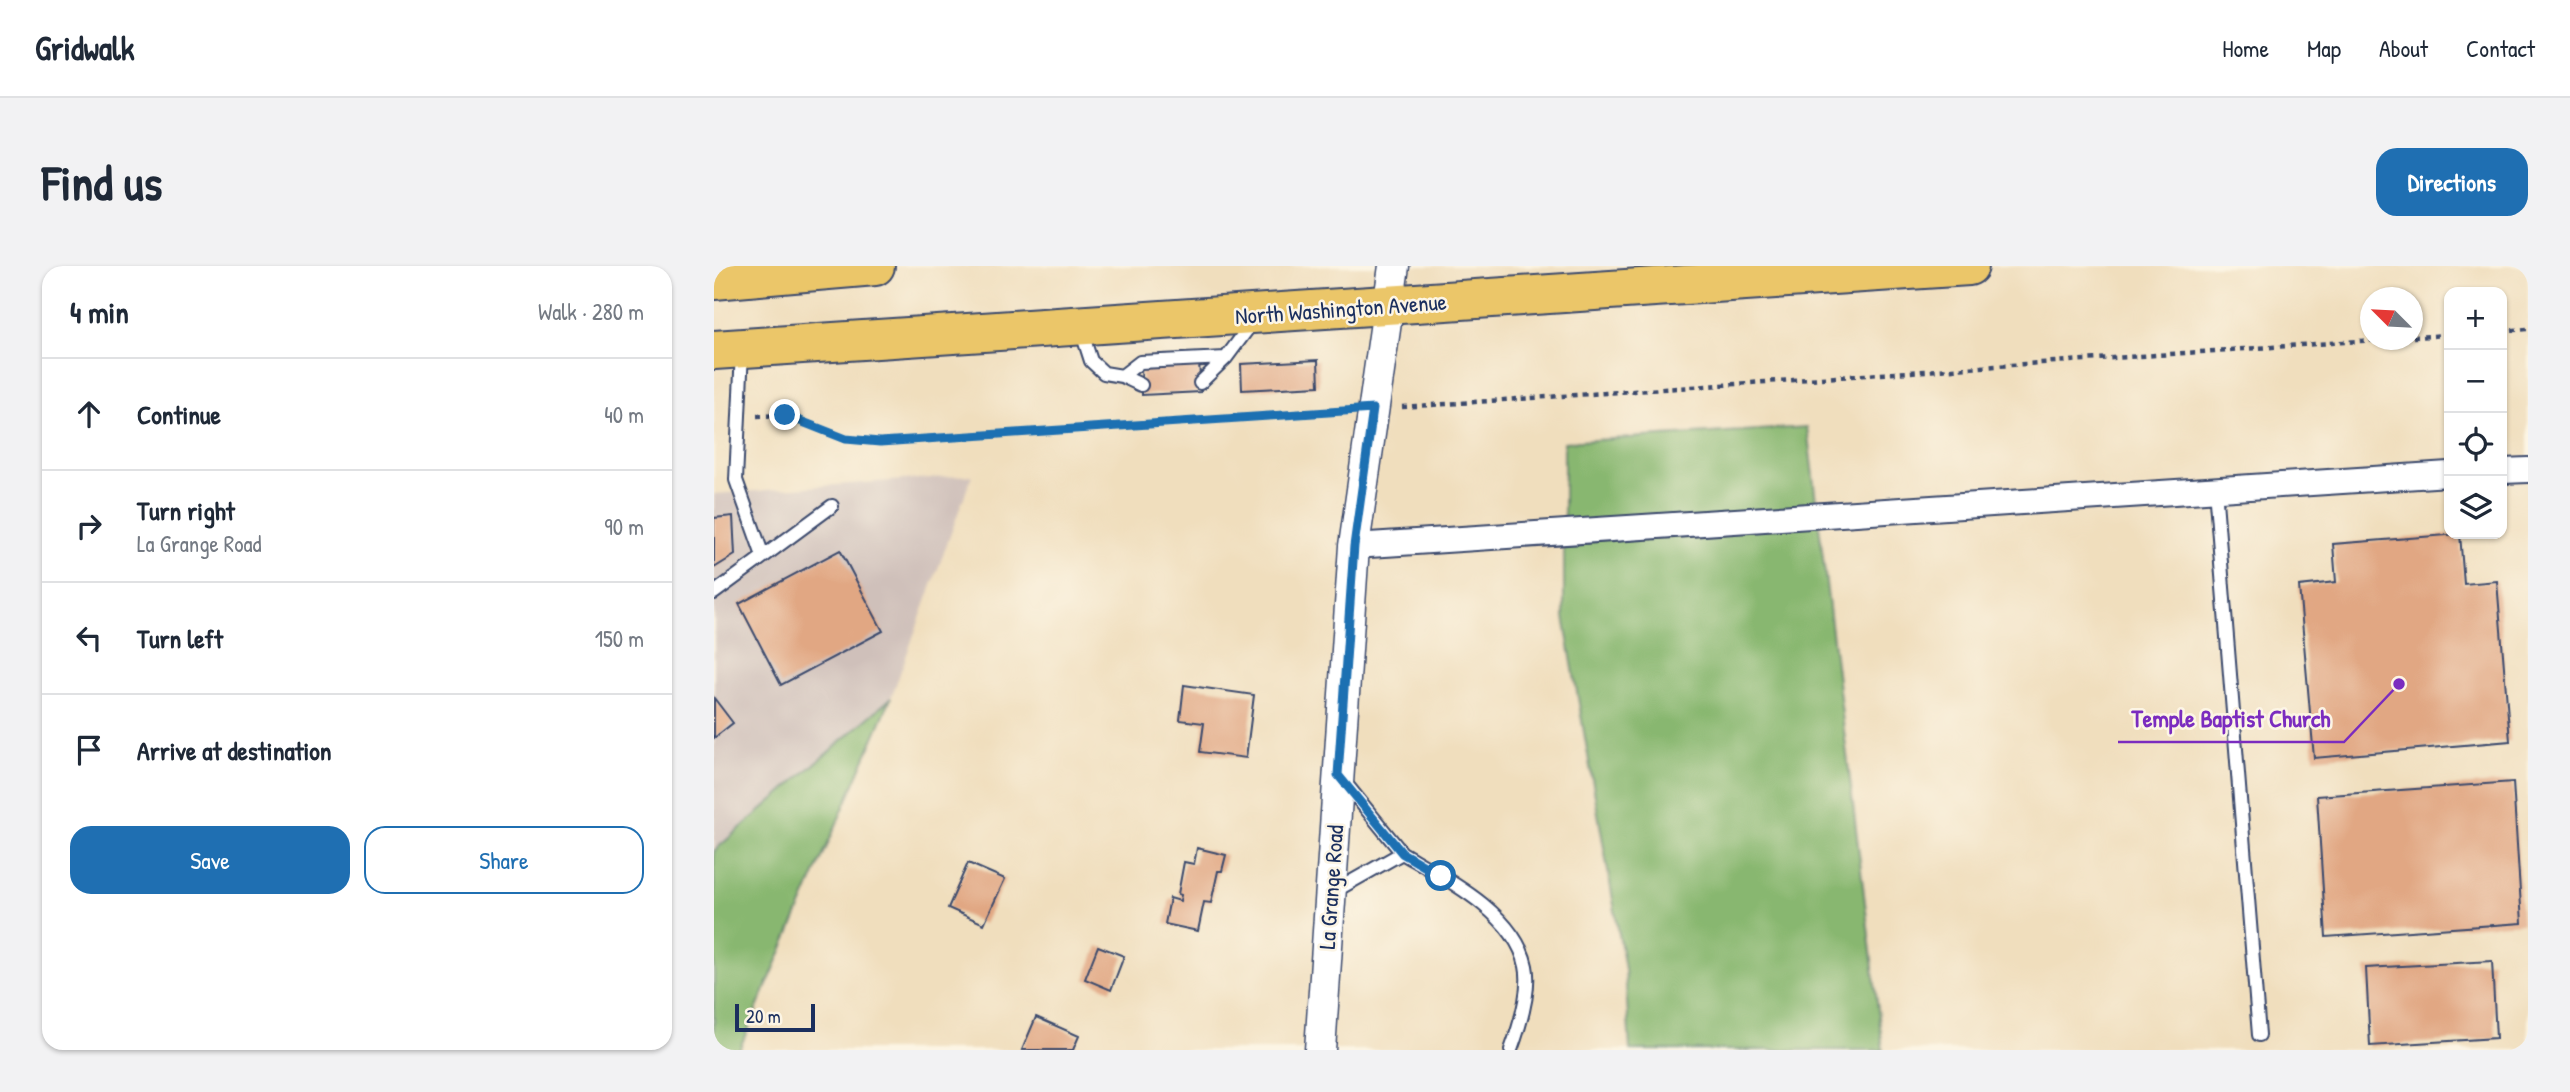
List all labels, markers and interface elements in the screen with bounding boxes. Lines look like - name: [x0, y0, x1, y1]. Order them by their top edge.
- text: Gridwalk: [35, 26, 135, 70]
- text: Home: [2222, 32, 2269, 64]
- text: Map: [2307, 32, 2341, 64]
- text: About: [2379, 32, 2428, 64]
- text: Contact: [2466, 32, 2535, 64]
- button: Directions: [2376, 148, 2528, 216]
- text: Find us: [42, 149, 162, 215]
- street label: North Washington Avenue: [1234, 286, 1448, 331]
- north arrow: [2360, 287, 2423, 350]
- map controls: [2444, 287, 2507, 539]
- button: +: [2444, 287, 2507, 350]
- text: 4 min: [70, 292, 129, 332]
- text: Walk · 280 m: [538, 296, 644, 327]
- button: −: [2444, 350, 2507, 413]
- icon: ahead: [70, 395, 108, 433]
- text: Continue: [137, 397, 221, 432]
- text: 40 m: [604, 399, 644, 430]
- route end: [769, 399, 800, 430]
- button: locate: [2444, 413, 2507, 476]
- button: layers: [2444, 476, 2507, 539]
- text: Turn right: [137, 493, 235, 528]
- icon: right: [70, 507, 108, 545]
- text: 90 m: [604, 511, 644, 542]
- text: La Grange Road: [137, 528, 262, 559]
- icon: left: [70, 619, 108, 657]
- text: Turn left: [137, 621, 223, 656]
- text: 150 m: [595, 623, 644, 654]
- callout: Temple Baptist Church: [2118, 697, 2344, 742]
- text: Temple Baptist Church: [2131, 702, 2330, 735]
- icon: arrive: [70, 731, 108, 769]
- text: Arrive at destination: [137, 733, 332, 768]
- street label: La Grange Road: [1311, 824, 1350, 950]
- button: Save: [70, 826, 350, 894]
- button: Share: [364, 826, 644, 894]
- route start: [1425, 860, 1456, 891]
- scale bar: [735, 1001, 816, 1033]
- text: 20 m: [746, 1003, 781, 1029]

